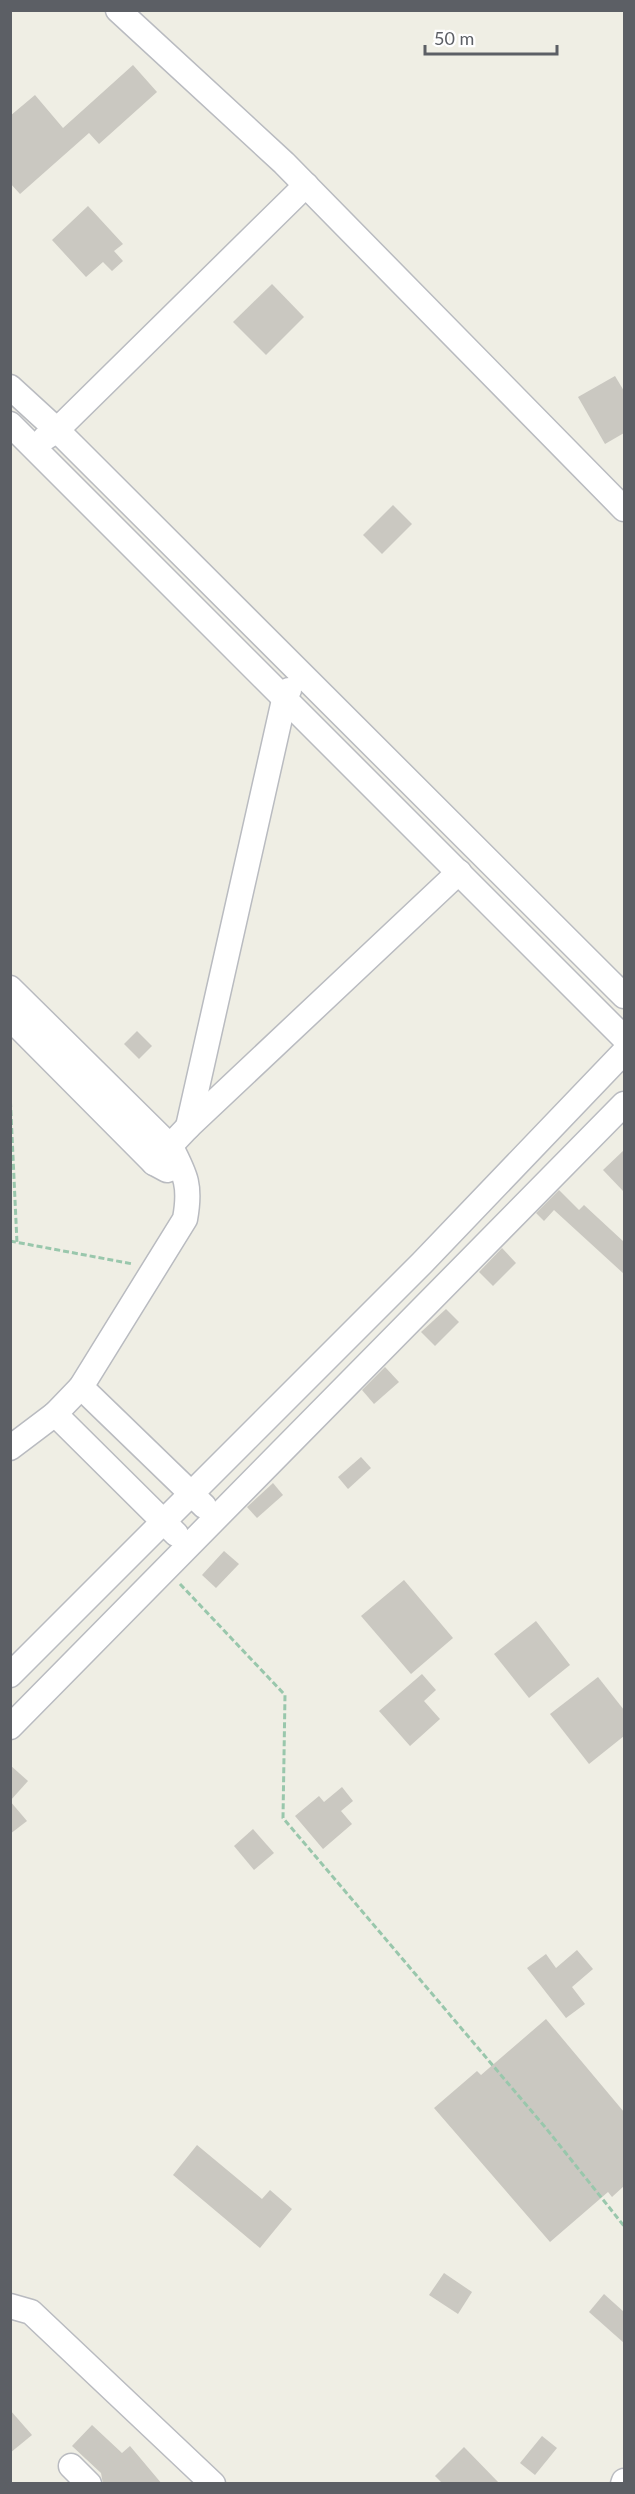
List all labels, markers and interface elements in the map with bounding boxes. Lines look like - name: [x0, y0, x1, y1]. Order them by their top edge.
- scale bar: [425, 18, 557, 56]
- text: 50 m: [434, 27, 474, 49]

